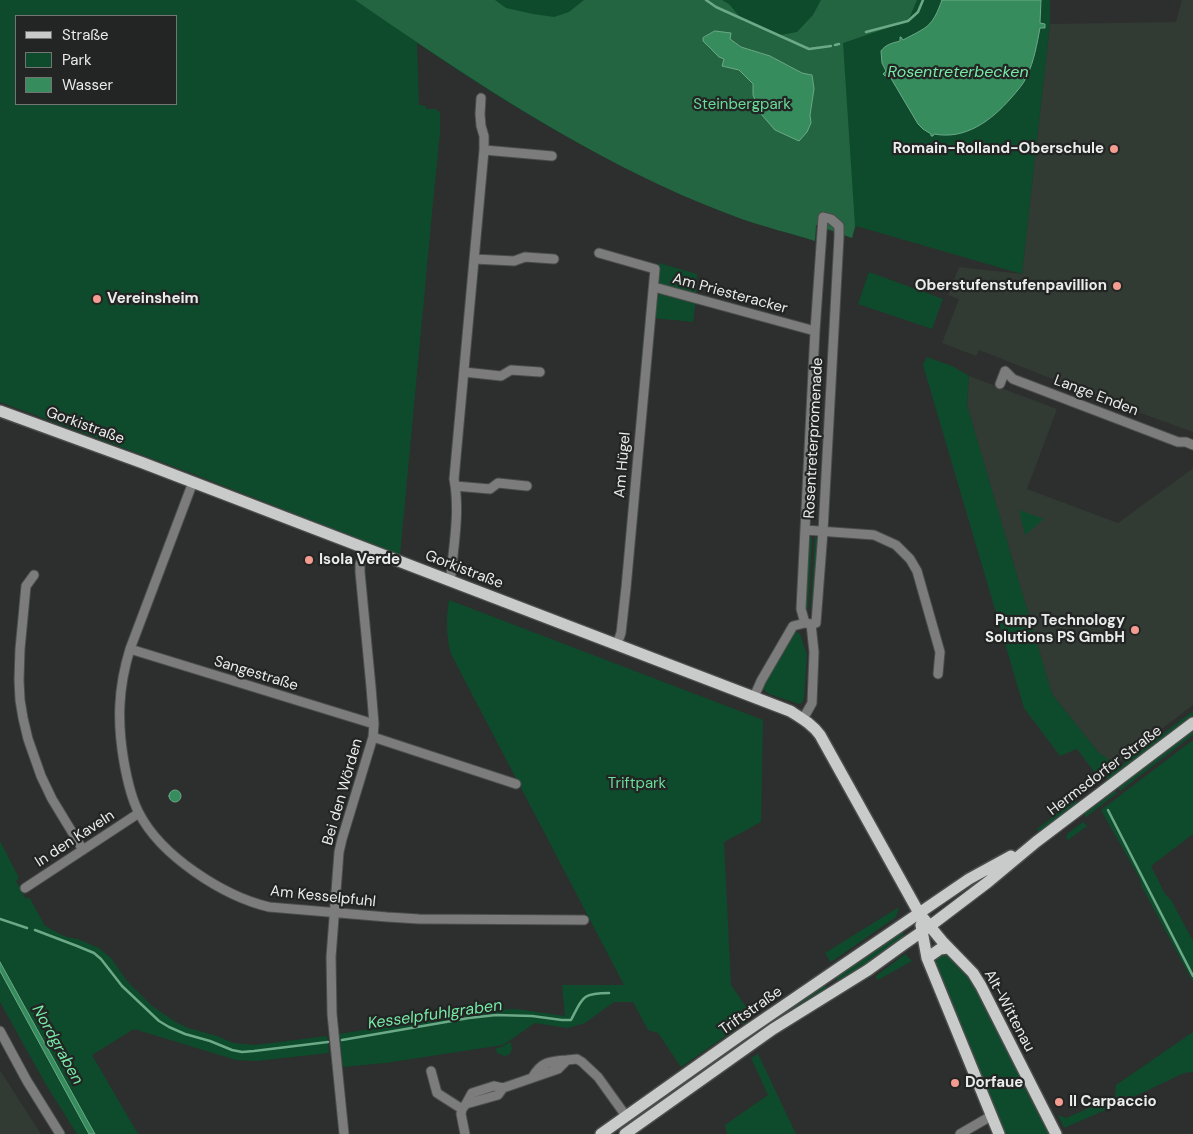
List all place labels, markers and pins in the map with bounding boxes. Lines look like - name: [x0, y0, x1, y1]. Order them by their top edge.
- place label: Romain-Rolland-Oberschule: [893, 140, 1104, 158]
- marker: Romain-Rolland-Oberschule: [1108, 143, 1120, 155]
- place label: Oberstufenstufenpavillion: [915, 277, 1107, 295]
- marker: Oberstufenstufenpavillion: [1111, 280, 1123, 292]
- place label: Vereinsheim: [107, 290, 199, 308]
- marker: Vereinsheim: [91, 293, 103, 305]
- place label: Isola Verde: [319, 551, 400, 569]
- marker: Isola Verde: [303, 554, 315, 566]
- place label: Pump Technology Solutions PS GmbH: [985, 612, 1125, 647]
- marker: Pump Technology Solutions PS GmbH: [1129, 624, 1141, 636]
- place label: Dorfaue: [965, 1074, 1023, 1092]
- marker: Dorfaue: [949, 1077, 961, 1089]
- place label: Il Carpaccio: [1069, 1093, 1157, 1111]
- marker: Il Carpaccio: [1053, 1096, 1065, 1108]

